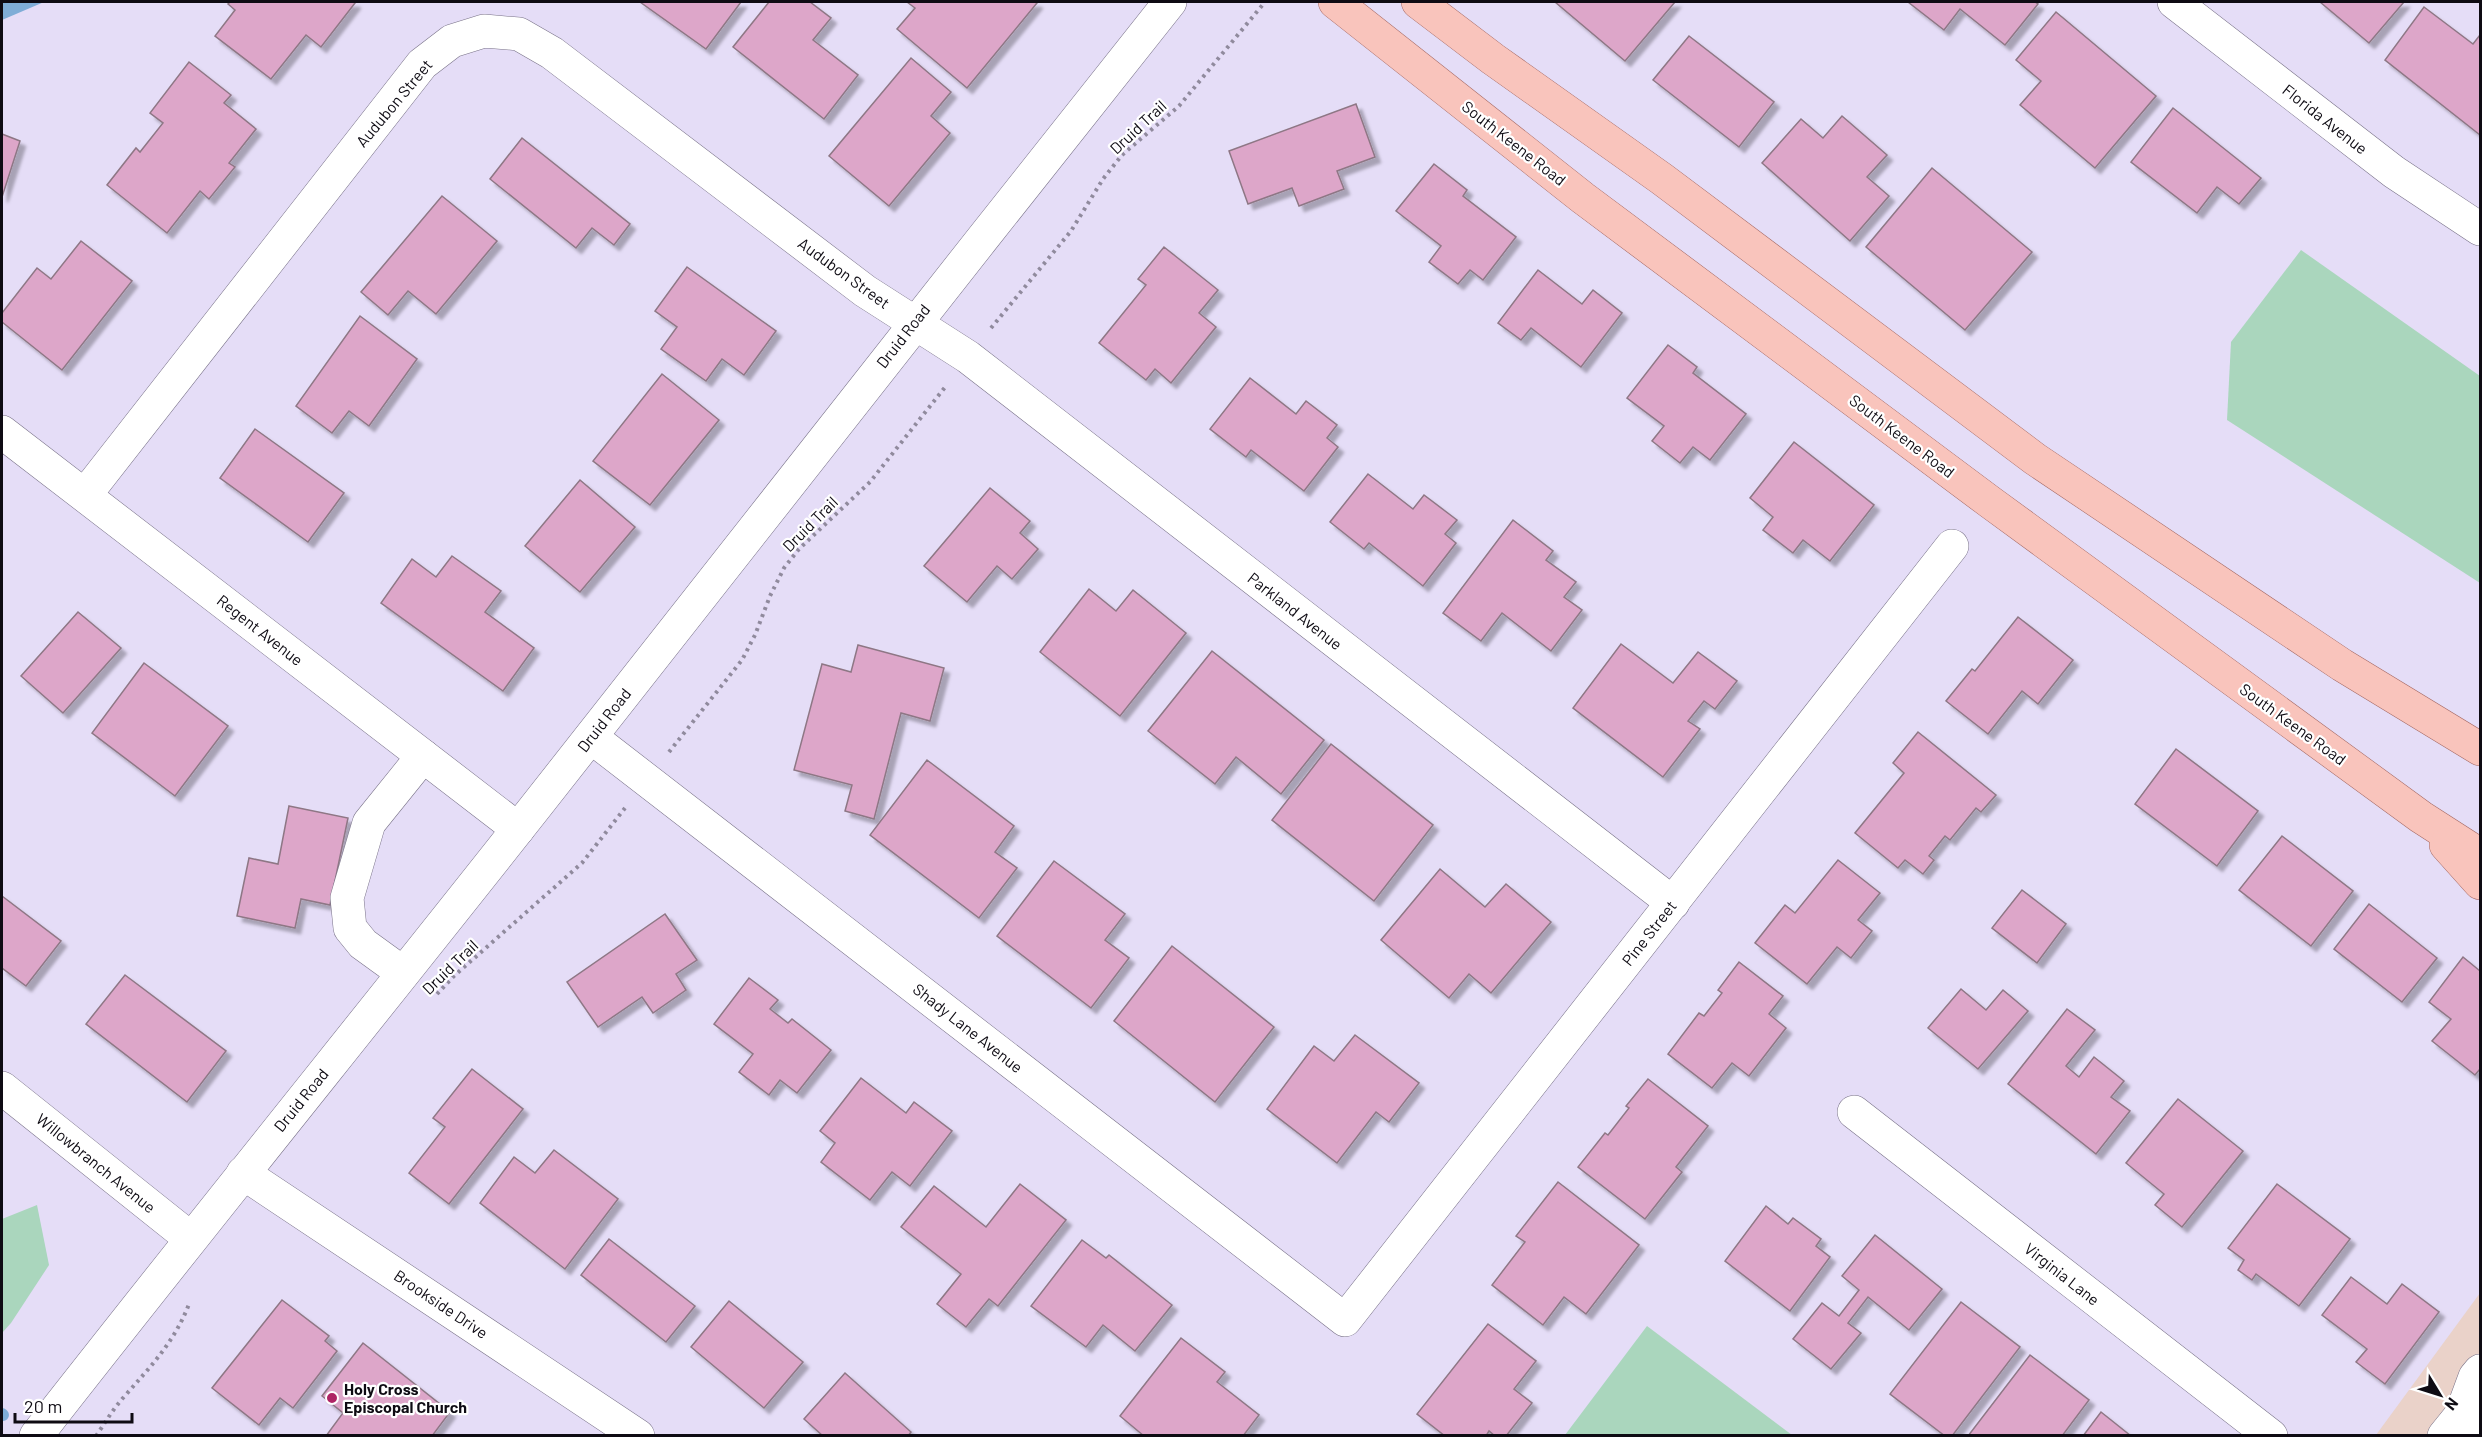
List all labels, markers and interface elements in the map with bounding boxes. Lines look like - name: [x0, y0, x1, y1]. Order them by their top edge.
- street label: Audubon Street: [351, 55, 436, 150]
- street label: Florida Avenue: [2279, 80, 2371, 158]
- street label: Druid Trail: [1105, 96, 1170, 158]
- street label: South Keene Road: [1459, 96, 1570, 189]
- street label: Audubon Street: [795, 233, 894, 312]
- street label: Druid Road: [872, 300, 933, 371]
- street label: South Keene Road: [1846, 390, 1959, 481]
- street label: Druid Trail: [778, 492, 841, 555]
- street label: Parkland Avenue: [1244, 568, 1346, 653]
- street label: Regent Avenue: [214, 590, 307, 669]
- street label: South Keene Road: [2237, 679, 2350, 768]
- street label: Druid Road: [573, 684, 634, 755]
- street label: Pine Street: [1617, 896, 1680, 969]
- street label: Druid Trail: [418, 935, 482, 998]
- street label: Shady Lane Avenue: [910, 979, 1027, 1076]
- street label: Druid Road: [269, 1064, 332, 1135]
- street label: Willowbranch Avenue: [33, 1109, 160, 1216]
- street label: Virginia Lane: [2021, 1238, 2104, 1309]
- street label: Brookside Drive: [391, 1265, 492, 1342]
- north arrow: [2410, 1365, 2470, 1425]
- place label: Holy Cross Episcopal Church: [344, 1379, 467, 1416]
- scale bar: [15, 1386, 132, 1424]
- marker: Holy Cross Episcopal Church: [325, 1391, 339, 1405]
- text: 20 m: [24, 1395, 62, 1417]
- text: N: [2441, 1395, 2463, 1415]

